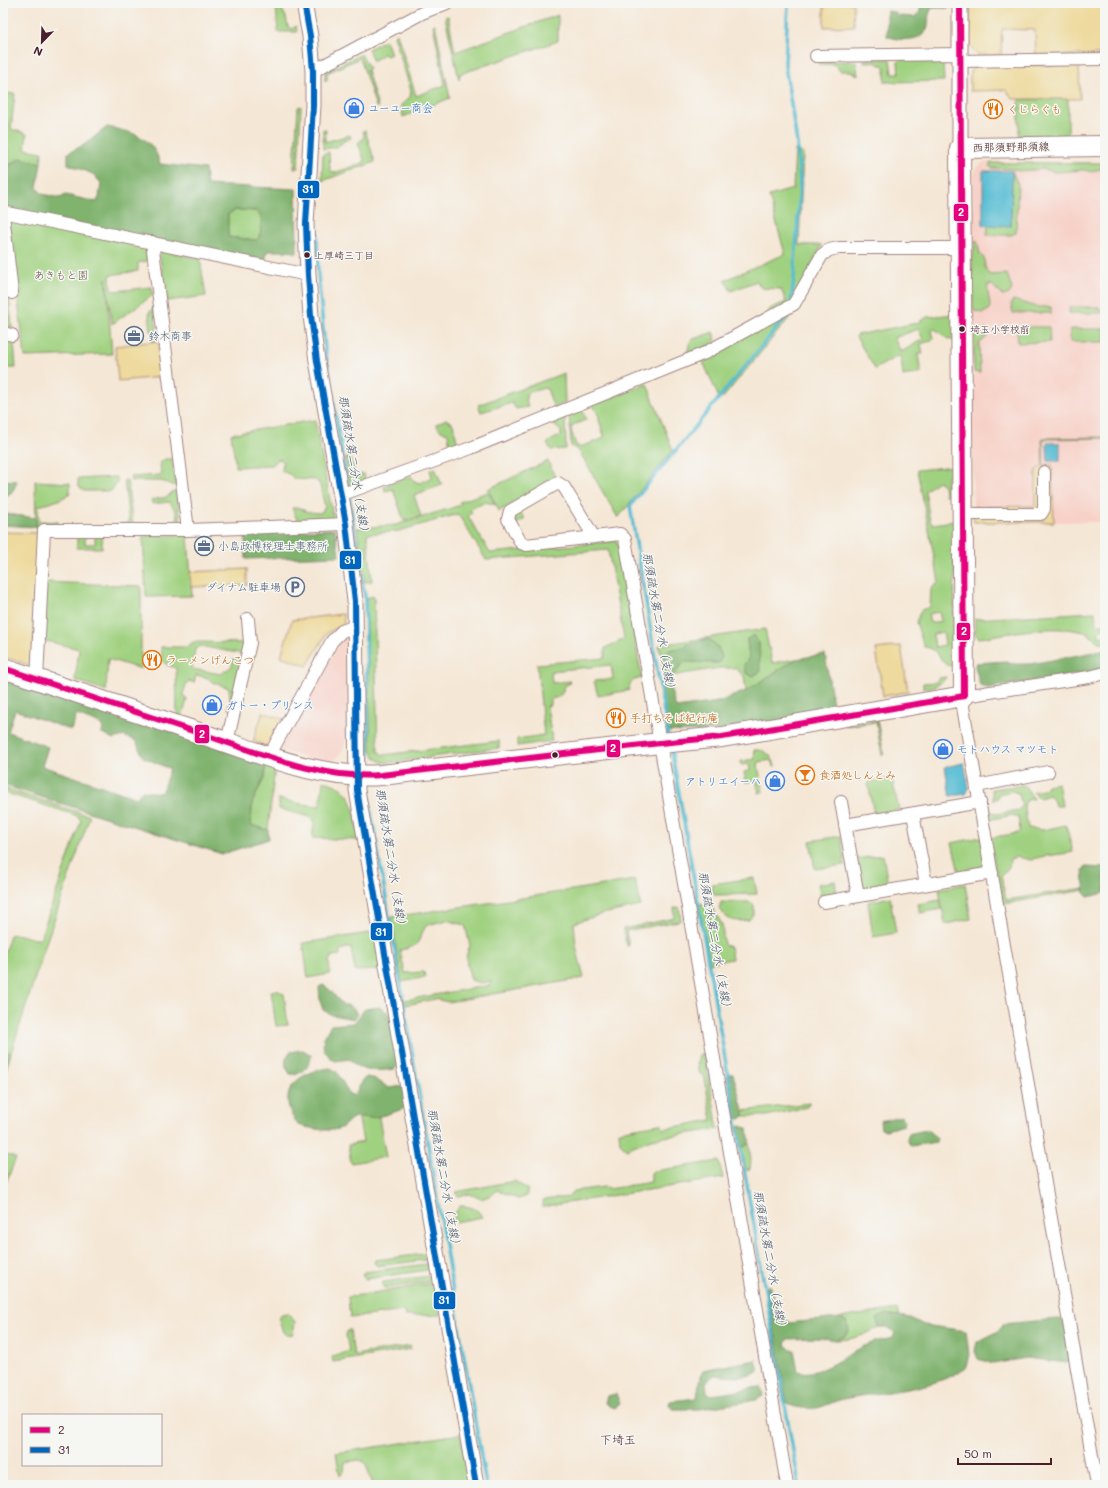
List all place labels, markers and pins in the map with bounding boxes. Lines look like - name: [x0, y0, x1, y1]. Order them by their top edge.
- shop icon: ユーユー商会: [343, 97, 365, 119]
- restaurant icon: くじらぐも: [982, 98, 1004, 120]
- place label: ユーユー商会: [368, 100, 433, 115]
- place label: くじらぐも: [1007, 101, 1062, 116]
- place label: 上厚崎三丁目: [314, 248, 374, 262]
- marker: 上厚崎三丁目: [302, 250, 312, 260]
- place label: 埼玉小学校前: [970, 322, 1030, 336]
- marker: 埼玉小学校前: [957, 324, 967, 334]
- office icon: 鈴木商事: [123, 325, 145, 347]
- place label: 鈴木商事: [148, 328, 192, 343]
- office icon: 小島政博税理士事務所: [193, 535, 215, 557]
- place label: 小島政博税理士事務所: [218, 538, 328, 553]
- parking icon: ダイナム駐車場: [284, 576, 306, 598]
- place label: ダイナム駐車場: [206, 579, 281, 594]
- restaurant icon: ラーメンげんこつ: [141, 649, 163, 671]
- place label: ラーメンげんこつ: [166, 652, 254, 667]
- shop icon: ガトー・プリンス: [201, 694, 223, 716]
- place label: ガトー・プリンス: [226, 697, 314, 712]
- restaurant icon: 手打ちそば紀行庵: [605, 707, 627, 729]
- place label: 手打ちそば紀行庵: [630, 710, 718, 725]
- shop icon: モトハウス マツモト: [932, 738, 954, 760]
- place label: モトハウス マツモト: [957, 741, 1059, 756]
- unlabelled marker: [550, 750, 560, 760]
- bar icon: 食酒処しんとみ: [794, 764, 816, 786]
- place label: 食酒処しんとみ: [819, 767, 896, 782]
- shop icon: アトリエイーハ: [764, 770, 786, 792]
- place label: アトリエイーハ: [685, 773, 761, 788]

